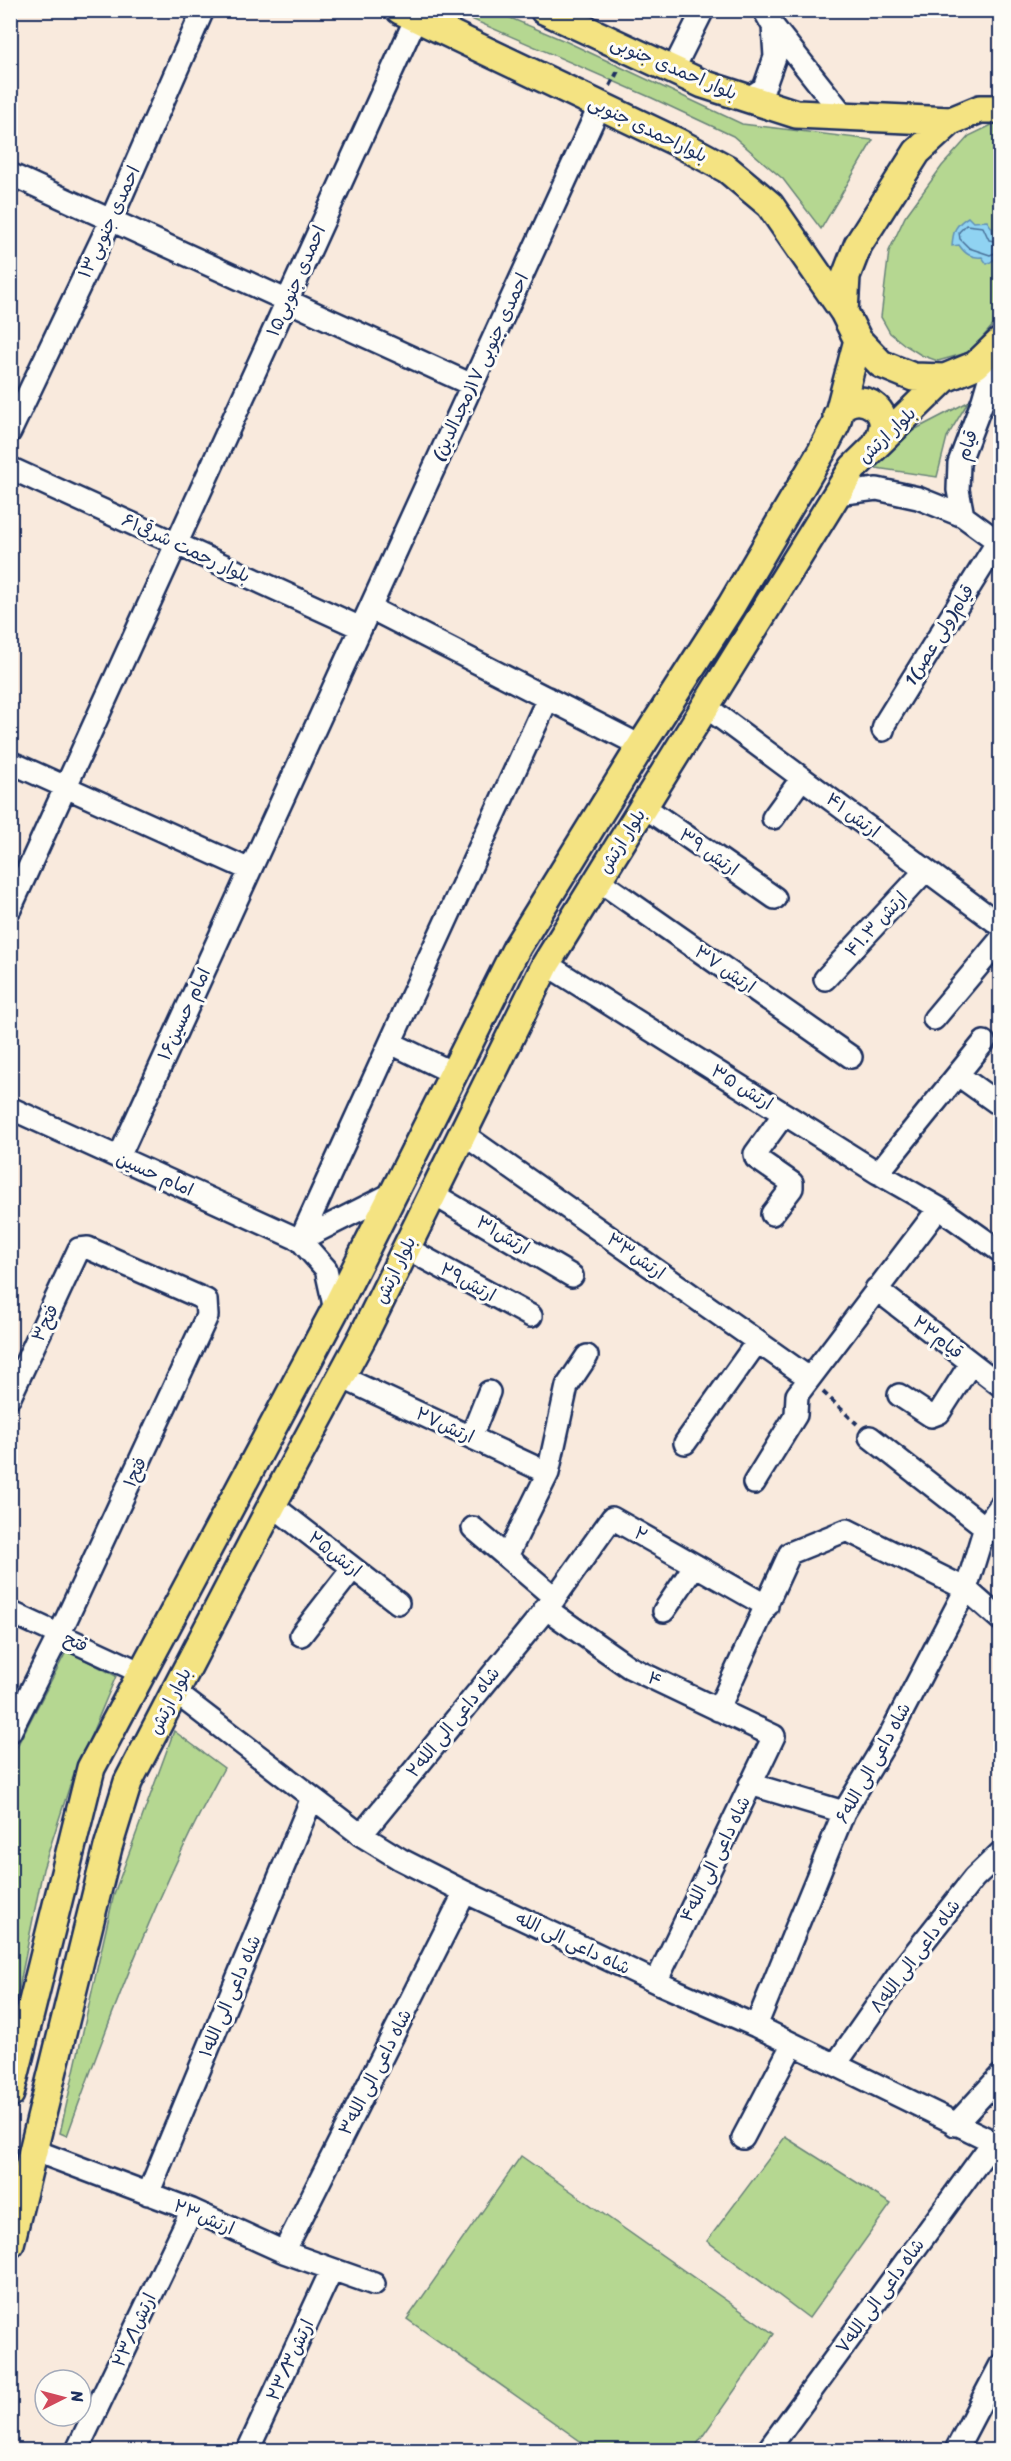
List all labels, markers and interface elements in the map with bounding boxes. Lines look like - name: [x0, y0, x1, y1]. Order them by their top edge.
- street label: بلوار احمدی جنوبی: [606, 27, 742, 109]
- street label: بلواراحمدی جنوبی: [583, 86, 713, 172]
- street label: احمدی جنوبی۱۳: [69, 160, 149, 284]
- street label: احمدی جنوبی۱۵: [257, 220, 335, 342]
- street label: احمدی جنوبی ۱۷(مجدالدین): [422, 267, 538, 467]
- street label: بلوار ارتش: [850, 399, 924, 471]
- street label: قیام: [947, 425, 987, 465]
- street label: بلوار رحمت شرقی۶۱: [116, 504, 256, 592]
- street label: قیام(ولی عصر)1: [895, 578, 983, 692]
- street label: ارتش ۴۱: [819, 784, 887, 846]
- street label: بلوار ارتش: [589, 802, 655, 880]
- street label: ارتش ۳۹: [672, 820, 746, 884]
- street label: ارتش ۴۱.۳: [836, 883, 916, 965]
- street label: ارتش ۳۷: [688, 936, 762, 1002]
- street label: امام حسین۱۶: [148, 962, 220, 1066]
- street label: ارتش ۳۵: [704, 1055, 780, 1119]
- street label: امام حسین: [111, 1143, 199, 1205]
- street label: ارتش۳۱: [470, 1206, 536, 1264]
- street label: ارتش۳۳: [600, 1224, 672, 1288]
- street label: بلوار ارتش: [365, 1231, 425, 1309]
- street label: ارتش۲۹: [434, 1253, 502, 1311]
- street label: ۳فتح: [22, 1299, 68, 1347]
- street label: قیام۲۳: [905, 1307, 971, 1367]
- street label: ارتش۲۷: [410, 1397, 480, 1453]
- street label: ۱فتح: [114, 1451, 156, 1493]
- street label: ۲: [628, 1517, 654, 1551]
- street label: ارتش۲۵: [301, 1522, 369, 1586]
- street label: فتح: [58, 1622, 94, 1662]
- street label: شاه داعی الی الله۲: [398, 1659, 508, 1785]
- street label: بلوار ارتش: [139, 1662, 201, 1740]
- street label: ۴: [642, 1662, 668, 1696]
- street label: شاه داعی الی الله۶: [826, 1696, 920, 1830]
- street label: شاه داعی الی الله۴: [671, 1790, 759, 1928]
- street label: شاه داعی الی الله۸: [861, 1892, 969, 2020]
- street label: شاه داعی الی الله: [510, 1902, 636, 1984]
- street label: شاه داعی الی الله۱: [190, 1930, 270, 2062]
- street label: شاه داعی الی الله۳: [329, 2003, 421, 2141]
- street label: ارتش۲۳: [168, 2190, 240, 2244]
- street label: شاه داعی الی الله۷: [827, 2231, 933, 2361]
- street label: ۲۳/۱ارتش: [103, 2287, 165, 2373]
- street label: ۲۳/۳ارتش: [257, 2314, 323, 2406]
- north arrow: [33, 2368, 93, 2428]
- text: N: [62, 2388, 93, 2404]

